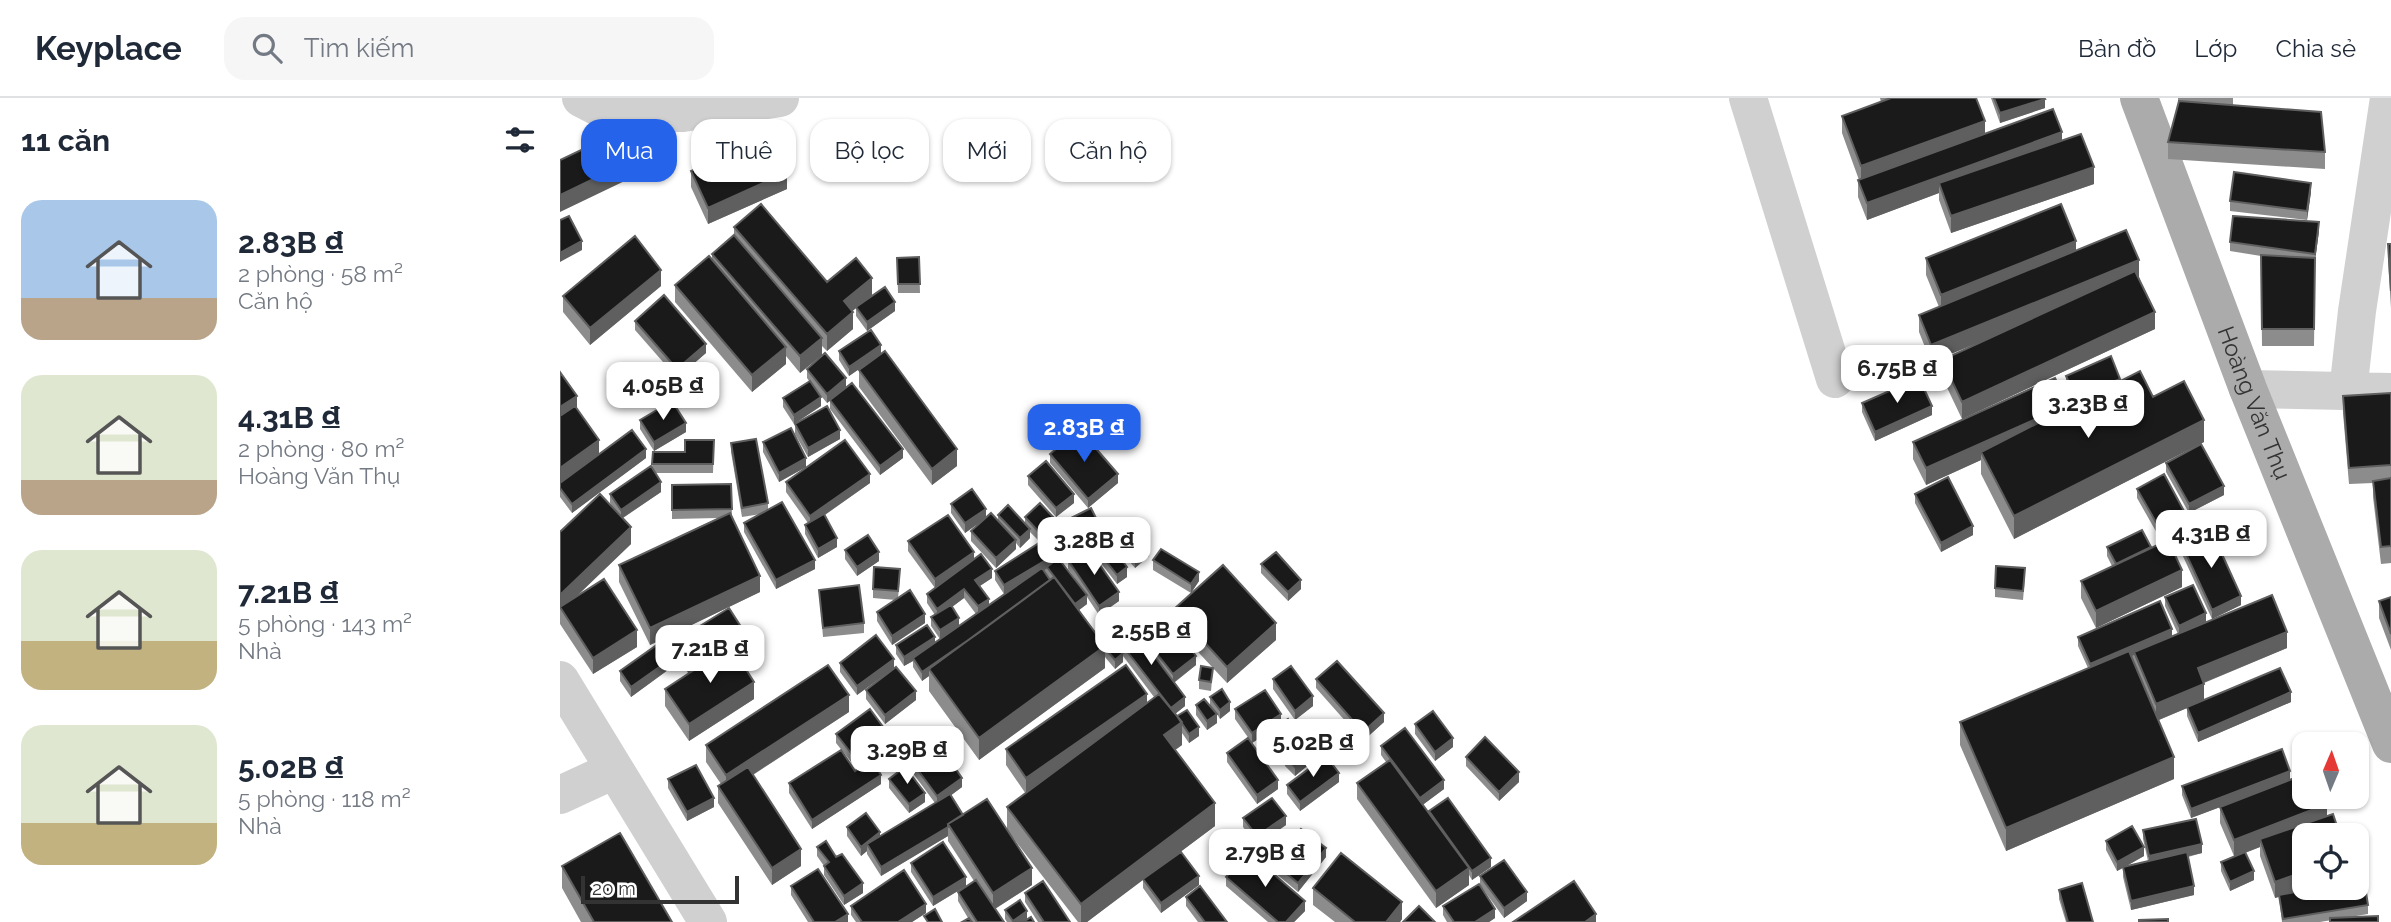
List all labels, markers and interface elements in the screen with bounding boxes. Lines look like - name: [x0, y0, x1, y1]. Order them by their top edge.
- search box: [224, 17, 714, 80]
- text: Keyplace: [35, 29, 182, 68]
- icon: search: [248, 29, 286, 67]
- text: Tìm kiếm: [304, 33, 415, 63]
- text: Bản đồ: [2078, 34, 2156, 63]
- text: Lớp: [2194, 34, 2237, 63]
- text: Chia sẻ: [2275, 34, 2356, 63]
- chip: Mua: [581, 119, 677, 182]
- chip: Thuê: [691, 119, 796, 182]
- chip: Bộ lọc: [810, 119, 929, 182]
- chip: Mới: [943, 119, 1031, 182]
- chip: Căn hộ: [1045, 119, 1171, 182]
- icon: filters: [501, 121, 539, 159]
- text: 11 căn: [21, 123, 110, 158]
- text: 2.83B ₫: [238, 225, 343, 260]
- icon: home: [77, 228, 161, 312]
- text: 2 phòng · 58 m²: [238, 260, 403, 287]
- text: Căn hộ: [238, 287, 313, 314]
- street label: Hoàng Văn Thụ: [2213, 322, 2297, 483]
- pin: 6.75B ₫: [1832, 345, 1962, 405]
- text: 6.75B ₫: [1857, 354, 1937, 381]
- pin: 4.05B ₫: [598, 362, 728, 422]
- text: 4.05B ₫: [622, 371, 704, 398]
- pin: 3.23B ₫: [2023, 380, 2153, 440]
- text: 3.23B ₫: [2048, 389, 2128, 416]
- text: 4.31B ₫: [238, 400, 340, 435]
- icon: home: [77, 403, 161, 487]
- pin: 2.83B ₫: [1019, 404, 1149, 464]
- text: 2.83B ₫: [1044, 413, 1124, 440]
- text: 2 phòng · 80 m²: [238, 435, 404, 462]
- text: Hoàng Văn Thụ: [238, 462, 400, 489]
- pin: 4.31B ₫: [2146, 510, 2276, 570]
- pin: 3.28B ₫: [1029, 518, 1159, 577]
- text: 4.31B ₫: [2172, 519, 2250, 546]
- text: 3.28B ₫: [1054, 526, 1134, 553]
- text: 7.21B ₫: [238, 575, 339, 610]
- icon: home: [77, 578, 161, 662]
- pin: 2.55B ₫: [1086, 608, 1216, 667]
- text: 5 phòng · 143 m²: [238, 610, 412, 637]
- text: 2.55B ₫: [1111, 616, 1191, 643]
- pin: 7.21B ₫: [645, 626, 775, 685]
- text: 7.21B ₫: [671, 634, 749, 661]
- text: Nhà: [238, 637, 282, 664]
- pin: 5.02B ₫: [1248, 720, 1378, 779]
- pin: 3.29B ₫: [842, 726, 972, 786]
- text: 5.02B ₫: [1272, 728, 1354, 755]
- north arrow: [2292, 732, 2370, 808]
- map controls: [2292, 732, 2369, 900]
- text: 3.29B ₫: [867, 735, 947, 762]
- text: 5.02B ₫: [238, 750, 344, 785]
- icon: home: [77, 753, 161, 837]
- text: 5 phòng · 118 m²: [238, 785, 411, 812]
- text: Nhà: [238, 812, 282, 839]
- button: locate: [2292, 823, 2369, 900]
- pin: 2.79B ₫: [1200, 830, 1330, 889]
- text: 2.79B ₫: [1225, 838, 1305, 865]
- scale bar: [581, 873, 738, 905]
- text: 20 m: [592, 877, 636, 899]

